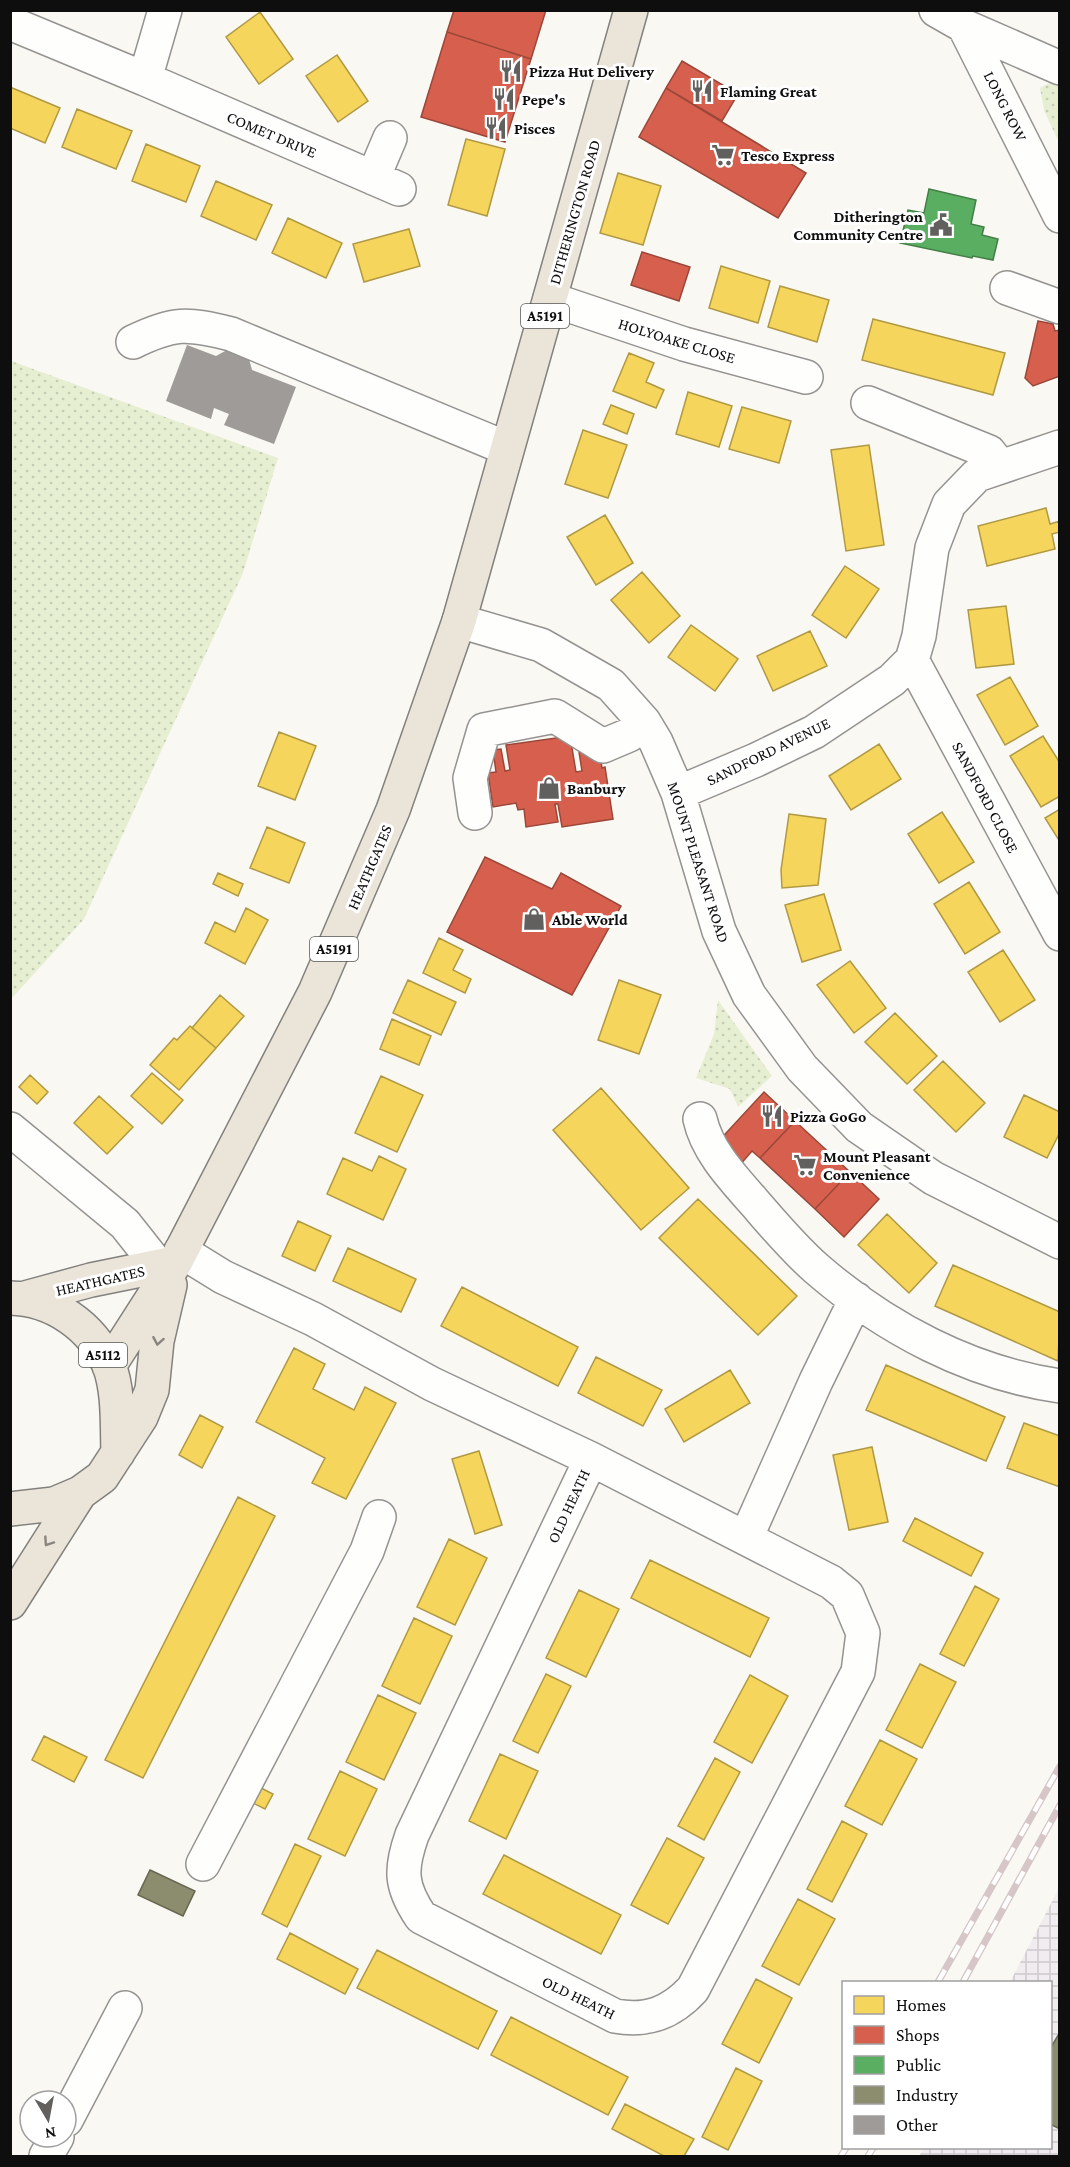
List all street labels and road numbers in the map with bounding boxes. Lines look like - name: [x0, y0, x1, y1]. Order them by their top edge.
- street label: LONG ROW: [981, 68, 1031, 144]
- street label: COMET DRIVE: [224, 108, 320, 161]
- street label: DITHERINGTON ROAD: [546, 138, 603, 286]
- road number: A5191: [521, 304, 569, 328]
- street label: HOLYOAKE CLOSE: [616, 315, 738, 366]
- street label: SANDFORD AVENUE: [704, 714, 833, 789]
- street label: SANDFORD CLOSE: [949, 739, 1022, 856]
- street label: MOUNT PLEASANT ROAD: [664, 780, 733, 945]
- street label: HEATHGATES: [344, 822, 395, 912]
- road number: A5191: [310, 937, 358, 961]
- street label: HEATHGATES: [54, 1262, 146, 1299]
- road number: A5112: [79, 1343, 127, 1367]
- street label: OLD HEATH: [544, 1467, 593, 1546]
- street label: OLD HEATH: [539, 1972, 618, 2022]

